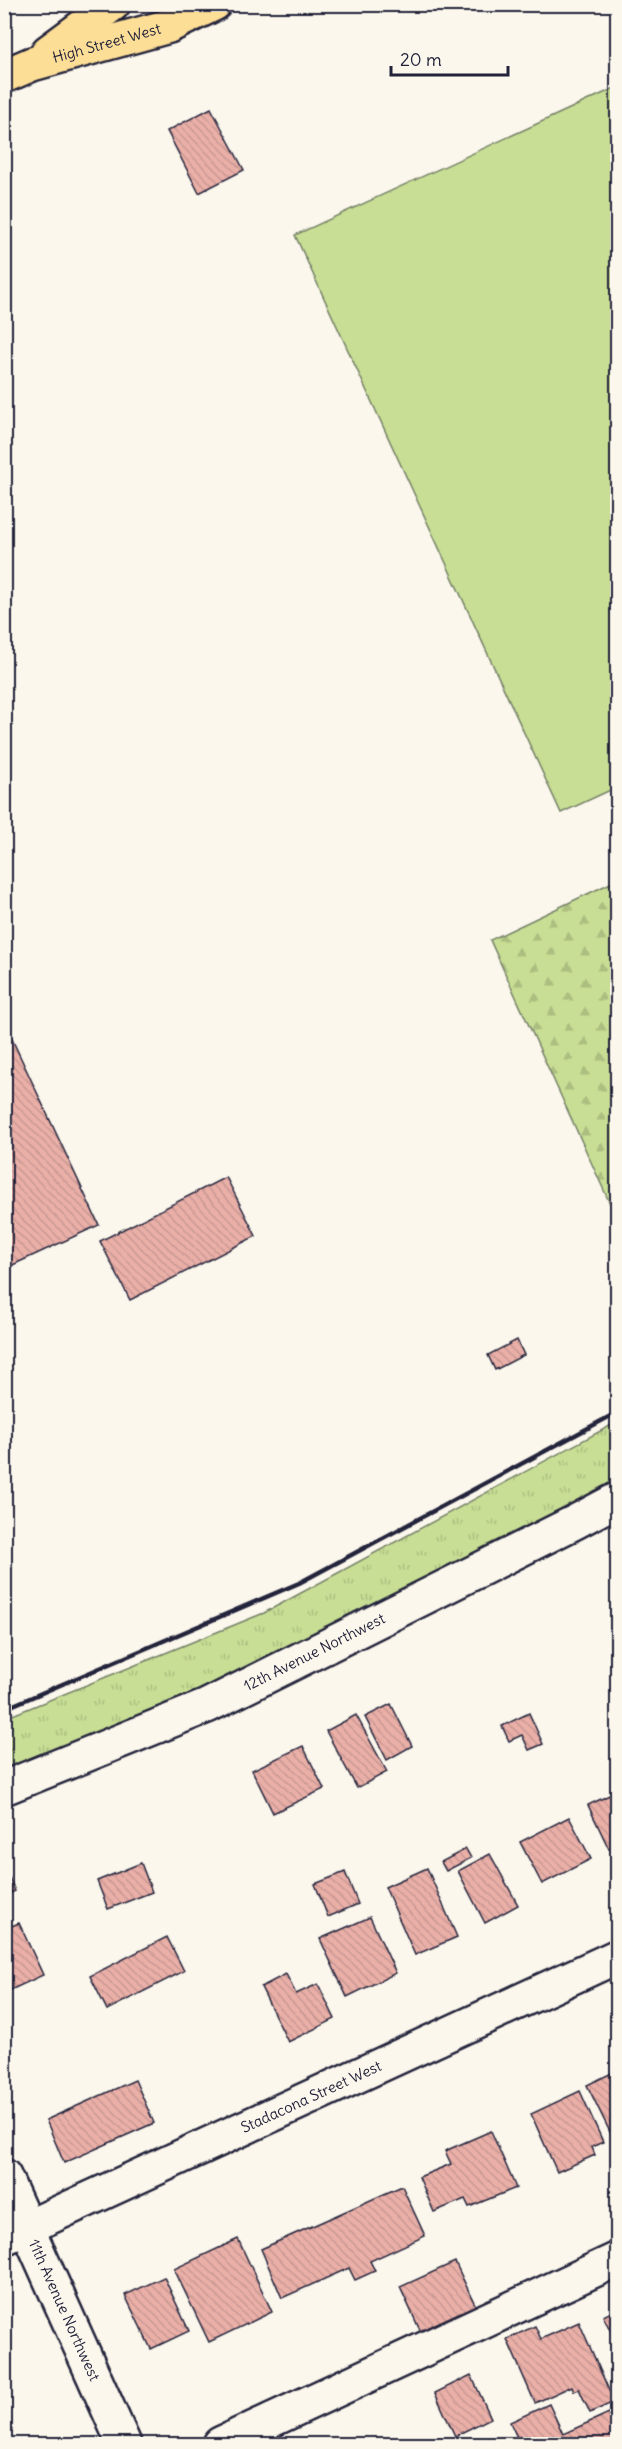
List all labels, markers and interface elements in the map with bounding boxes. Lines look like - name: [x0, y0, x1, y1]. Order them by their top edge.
- street label: High Street West: [50, 19, 163, 67]
- scale bar: [391, 39, 508, 77]
- text: 20 m: [400, 48, 442, 71]
- street label: 12th Avenue Northwest: [240, 1609, 388, 1695]
- street label: Stadacona Street West: [238, 2056, 384, 2137]
- street label: 11th Avenue Northwest: [25, 2236, 105, 2384]

